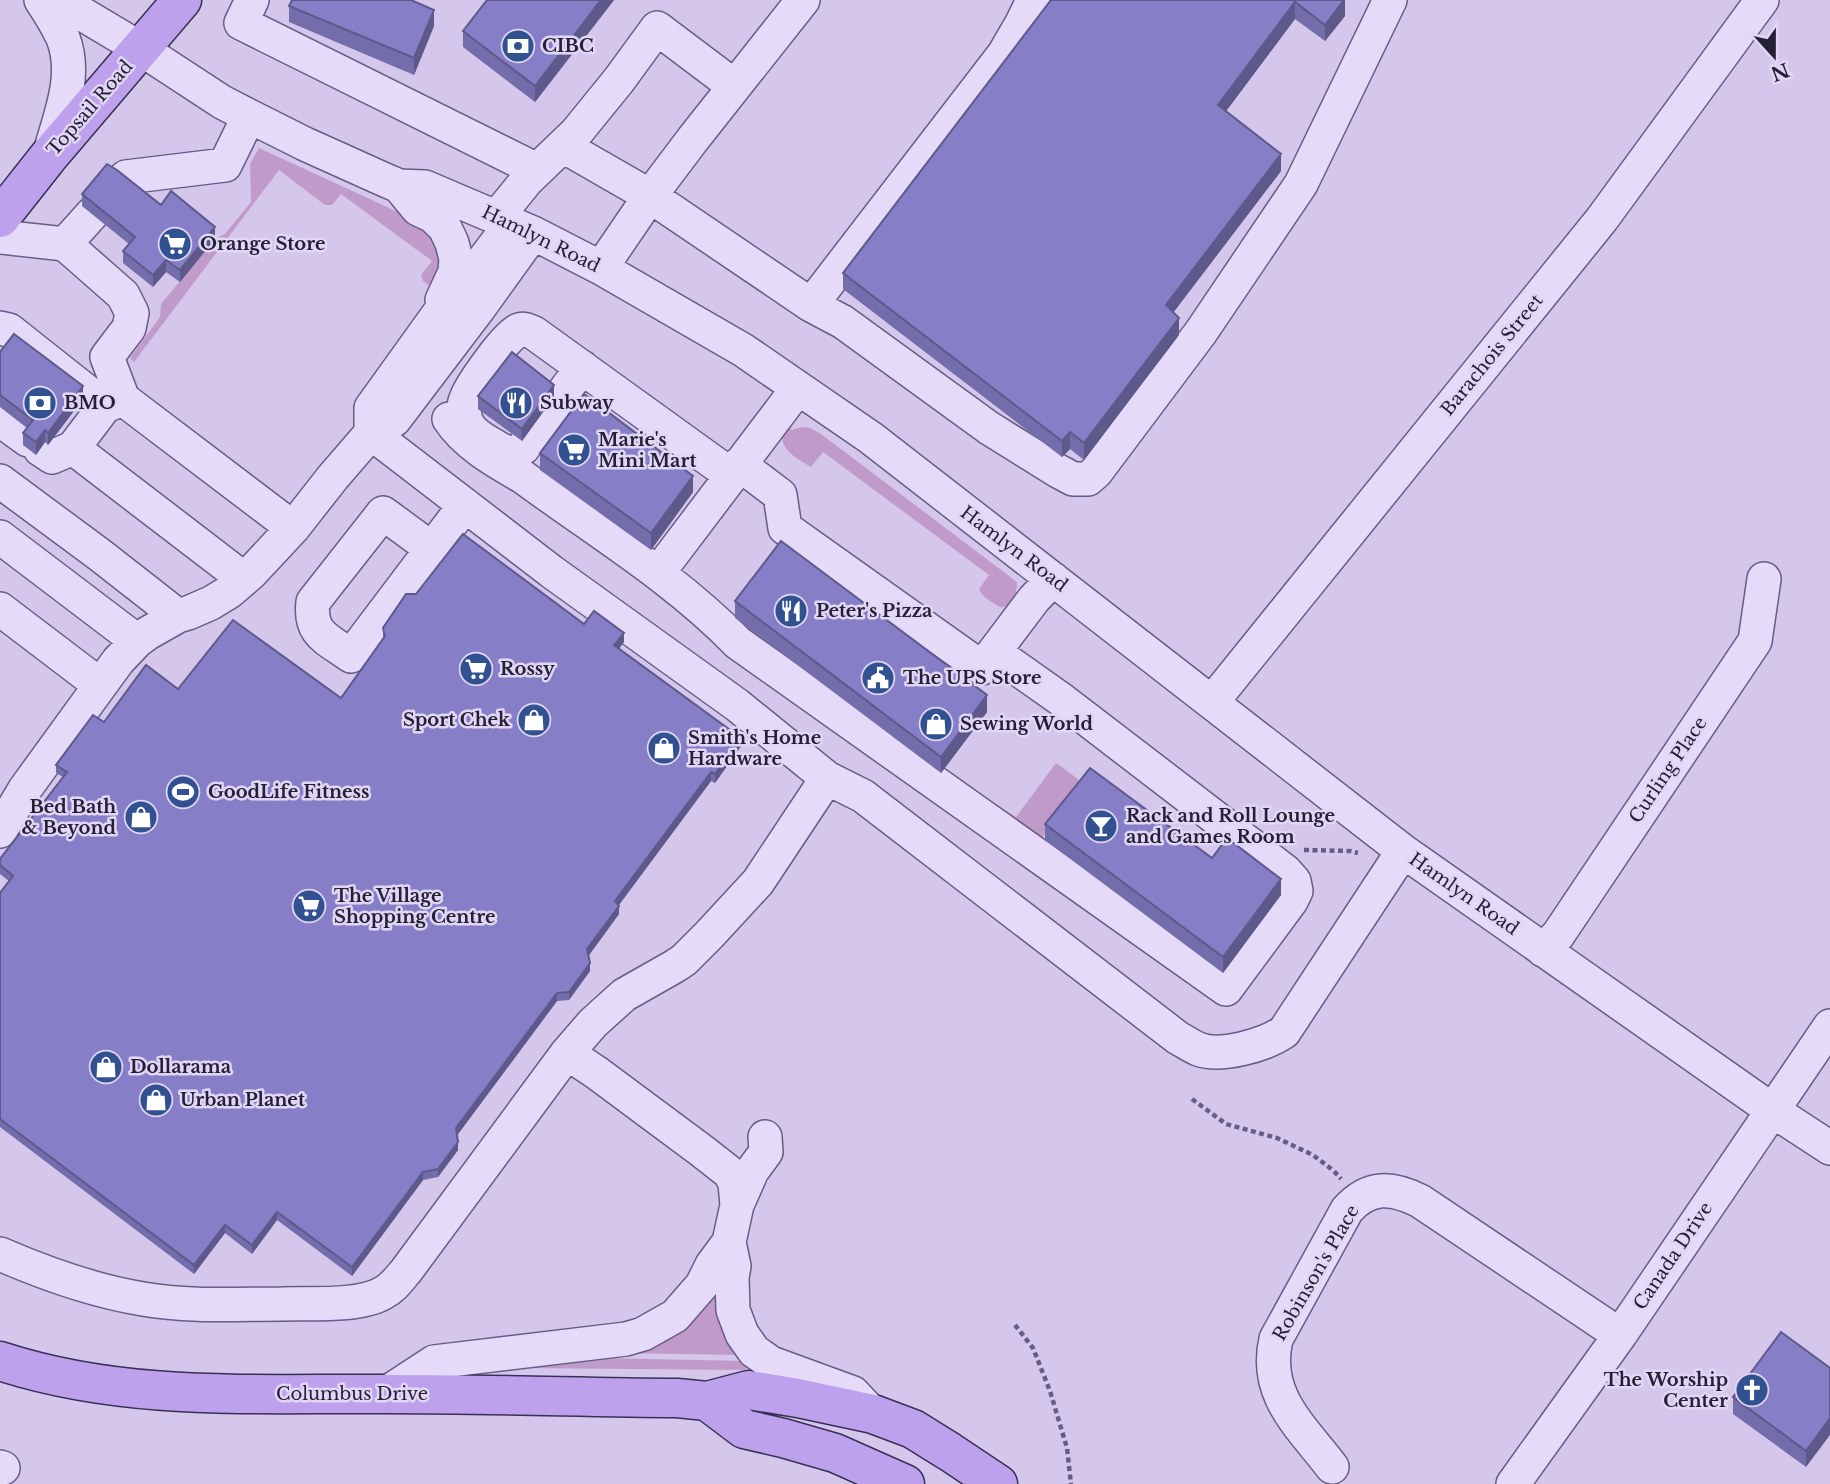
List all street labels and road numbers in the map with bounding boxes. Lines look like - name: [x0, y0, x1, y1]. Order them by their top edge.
- street label: Topsail Road: [42, 56, 138, 160]
- street label: Hamlyn Road: [478, 201, 604, 277]
- street label: Barachois Street: [1436, 290, 1548, 420]
- street label: Hamlyn Road: [956, 502, 1072, 596]
- street label: Curling Place: [1624, 713, 1712, 827]
- street label: Hamlyn Road: [1405, 848, 1523, 940]
- street label: Canada Drive: [1629, 1198, 1717, 1314]
- street label: Robinson's Place: [1268, 1201, 1364, 1345]
- street label: Columbus Drive: [276, 1383, 428, 1405]

